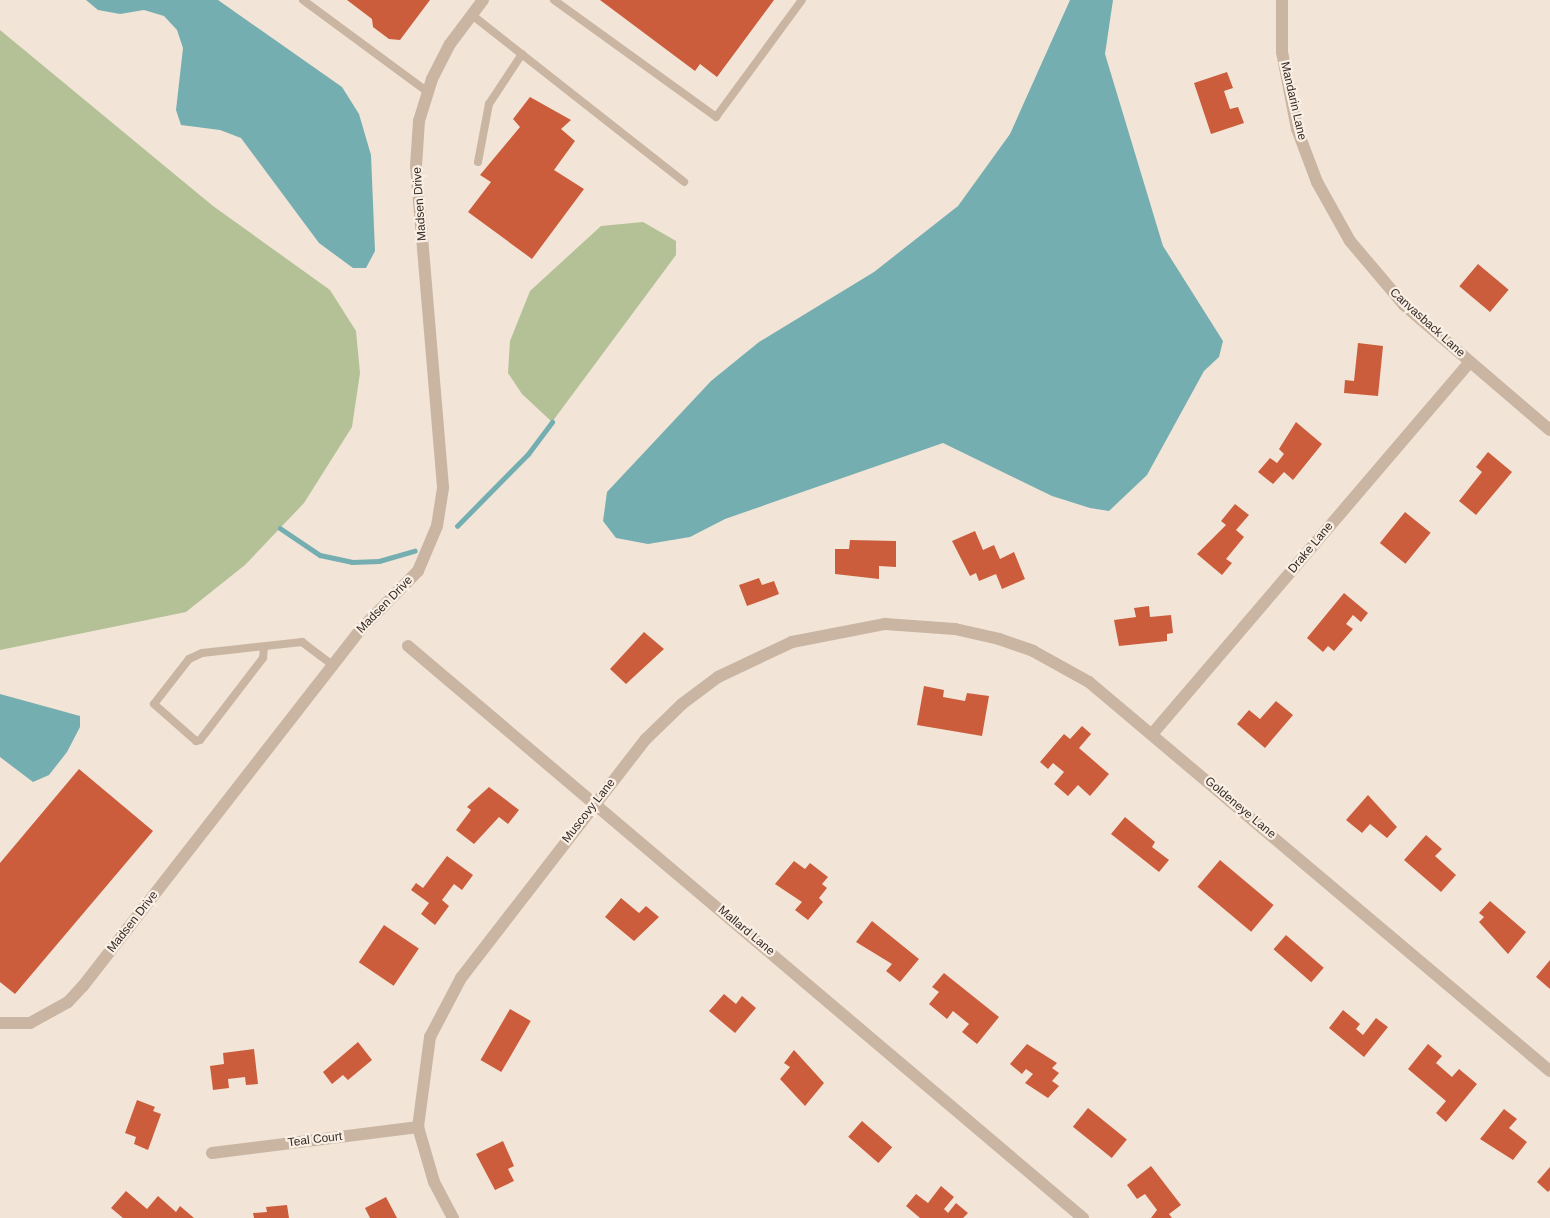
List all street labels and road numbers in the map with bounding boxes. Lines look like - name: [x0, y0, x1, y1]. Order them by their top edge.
- street label: Mandarin Lane: [1277, 60, 1309, 142]
- street label: Madsen Drive: [410, 167, 430, 241]
- street label: Canvasback Lane: [1386, 286, 1468, 360]
- street label: Drake Lane: [1286, 520, 1336, 576]
- street label: Madsen Drive: [354, 573, 416, 637]
- street label: Goldeneye Lane: [1202, 774, 1278, 842]
- street label: Muscovy Lane: [560, 776, 618, 846]
- street label: Madsen Drive: [105, 888, 161, 956]
- street label: Mallard Lane: [715, 903, 777, 959]
- street label: Teal Court: [287, 1130, 343, 1150]

